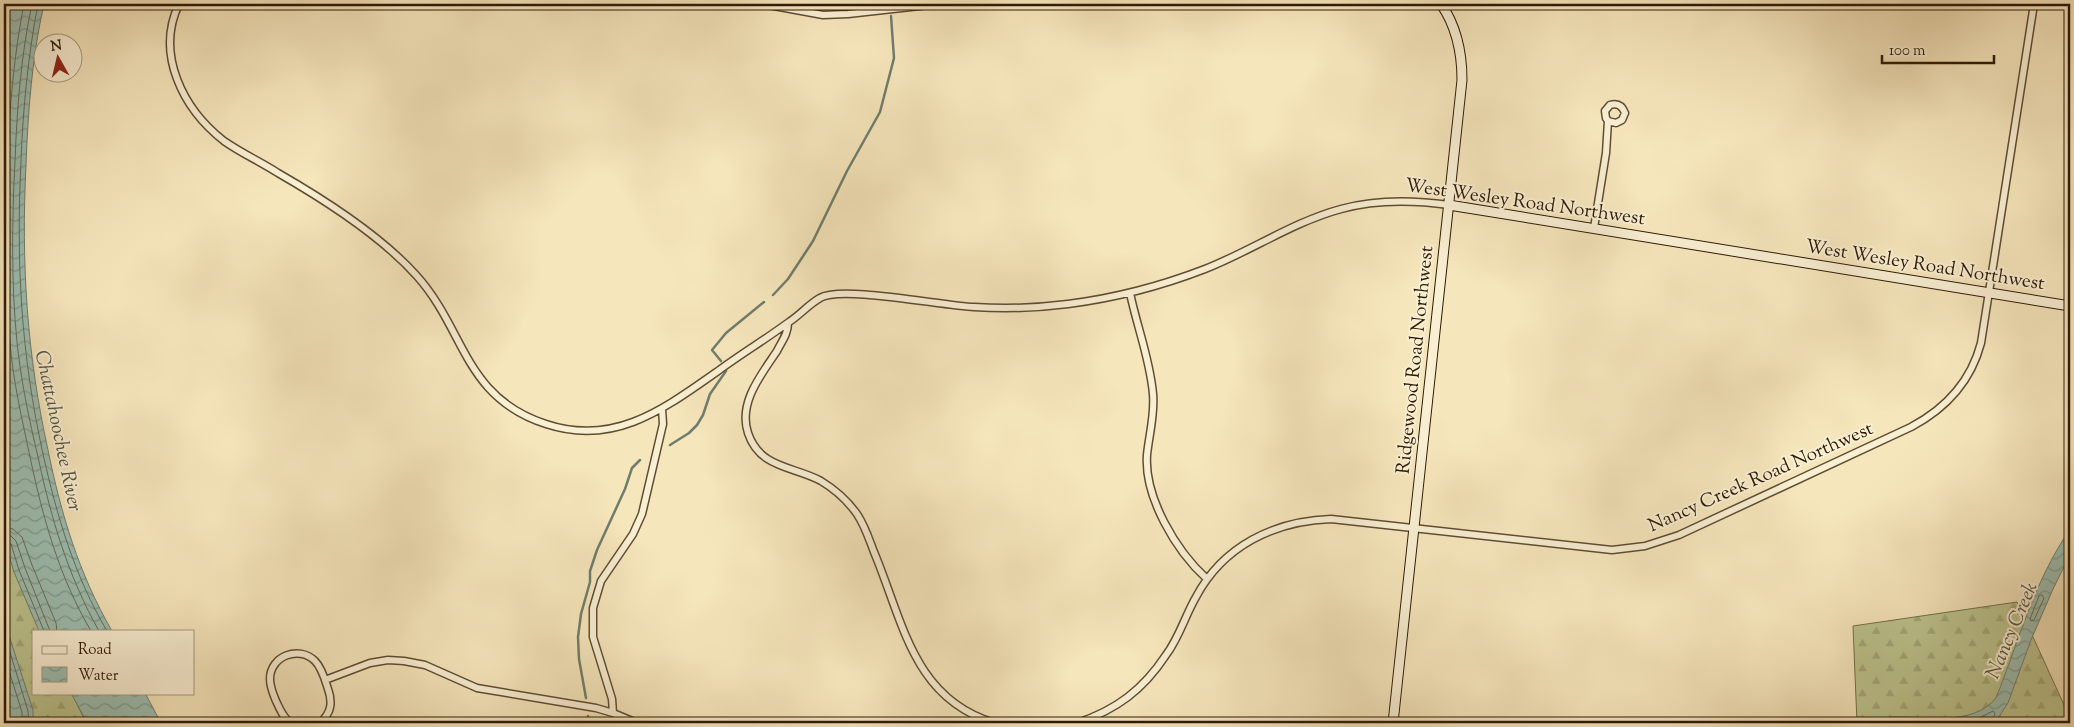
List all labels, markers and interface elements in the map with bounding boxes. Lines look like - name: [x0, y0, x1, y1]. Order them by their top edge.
- north arrow: [32, 32, 82, 82]
- scale bar: [1882, 32, 1994, 64]
- text: N: [50, 36, 63, 58]
- text: 100 m: [1889, 41, 1926, 62]
- street label: West Wesley Road Northwest: [1403, 173, 1647, 233]
- street label: West Wesley Road Northwest: [1803, 234, 2047, 298]
- street label: Ridgewood Road Northwest: [1391, 244, 1441, 476]
- water label: Chattahoochee River: [26, 348, 88, 514]
- street label: Nancy Creek Road Northwest: [1644, 416, 1878, 540]
- water label: Nancy Creek: [1980, 578, 2046, 684]
- legend: [32, 630, 195, 694]
- text: Road: [78, 640, 112, 661]
- text: Water: [78, 666, 119, 687]

